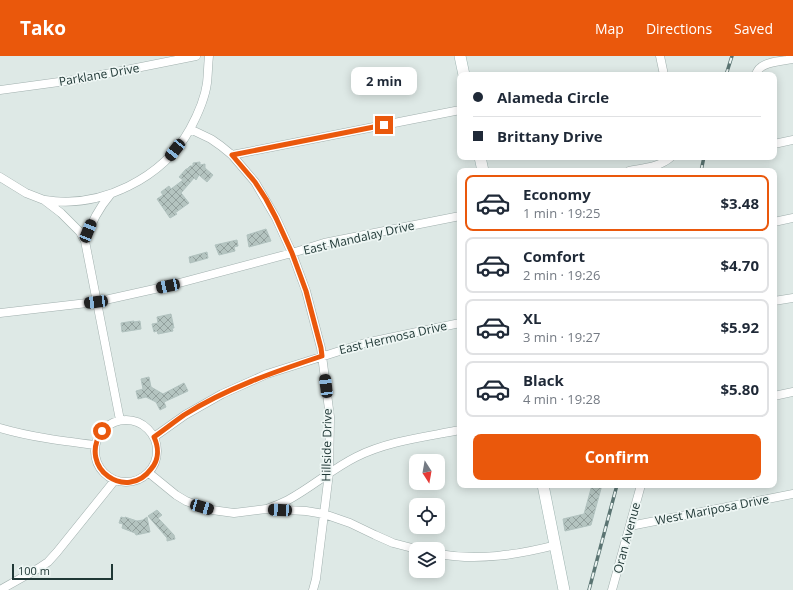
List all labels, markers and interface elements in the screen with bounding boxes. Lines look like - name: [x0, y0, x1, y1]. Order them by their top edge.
- text: Tako: [20, 15, 66, 41]
- text: Map: [595, 19, 624, 38]
- text: Directions: [646, 19, 712, 38]
- text: Saved: [734, 19, 773, 38]
- street label: Parklane Drive: [57, 59, 141, 90]
- callout: 2 min: [351, 67, 417, 95]
- text: 2 min: [366, 72, 402, 90]
- text: Alameda Circle: [497, 87, 609, 107]
- route end: [375, 116, 393, 134]
- text: Brittany Drive: [497, 126, 603, 146]
- car: [163, 137, 187, 163]
- text: Economy: [523, 184, 591, 204]
- icon: car: [475, 185, 511, 221]
- text: $3.48: [720, 193, 759, 213]
- text: 1 min · 19:25: [523, 204, 600, 222]
- street label: East Mandalay Drive: [302, 216, 416, 259]
- car: [78, 218, 98, 244]
- text: Comfort: [523, 246, 585, 266]
- icon: car: [475, 247, 511, 283]
- text: $4.70: [720, 255, 759, 275]
- text: 2 min · 19:26: [523, 266, 600, 284]
- car: [155, 278, 181, 294]
- car: [83, 295, 109, 309]
- text: XL: [523, 308, 541, 328]
- icon: car: [475, 309, 511, 345]
- street label: East Hermosa Drive: [337, 317, 449, 358]
- text: $5.92: [720, 317, 759, 337]
- text: 3 min · 19:27: [523, 328, 600, 346]
- text: Black: [523, 370, 564, 390]
- icon: car: [475, 371, 511, 407]
- car: [319, 373, 333, 399]
- text: $5.80: [720, 379, 759, 399]
- text: 4 min · 19:28: [523, 390, 600, 408]
- street label: Hillside Drive: [317, 408, 336, 482]
- route start: [93, 422, 111, 440]
- button: Confirm: [473, 434, 761, 480]
- north arrow: [409, 454, 445, 490]
- map controls: [409, 454, 445, 578]
- street label: West Mariposa Drive: [653, 490, 771, 529]
- car: [189, 498, 215, 516]
- button: locate: [409, 498, 445, 534]
- street label: Oran Avenue: [609, 500, 644, 575]
- car: [268, 503, 292, 517]
- button: layers: [409, 542, 445, 578]
- scale bar: [12, 562, 113, 581]
- text: 100 m: [18, 563, 50, 578]

